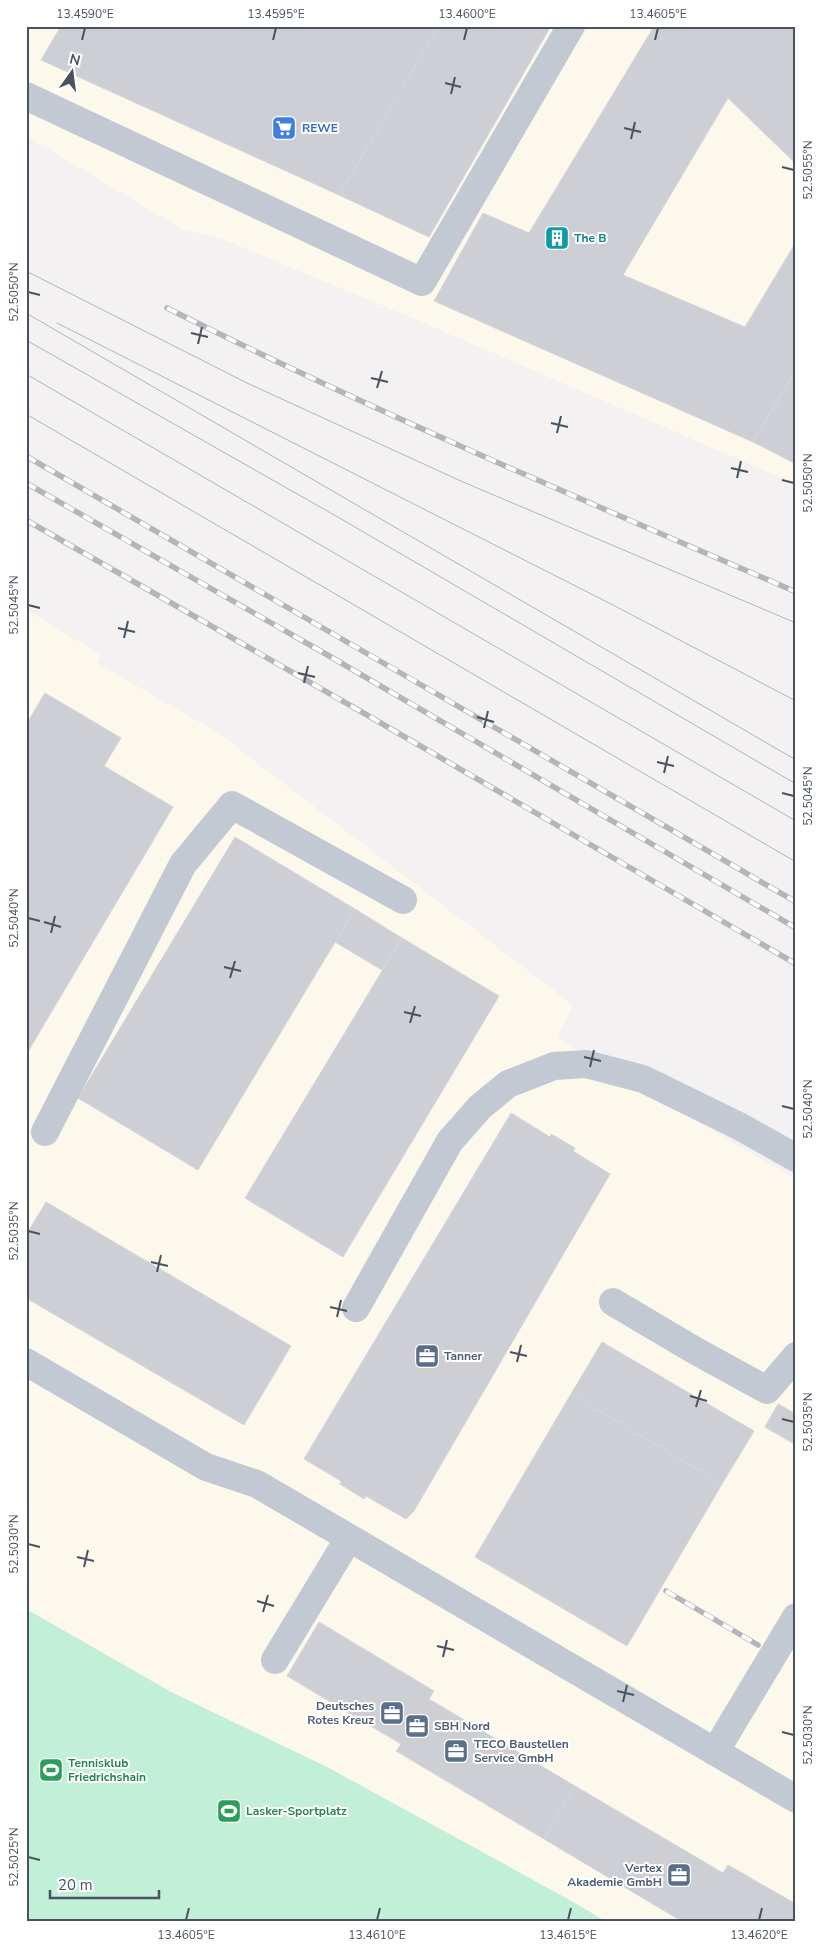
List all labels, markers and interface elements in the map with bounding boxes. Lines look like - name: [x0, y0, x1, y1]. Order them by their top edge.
- text: 13.4590°E: [56, 6, 114, 22]
- text: 13.4595°E: [247, 6, 305, 22]
- text: 13.4600°E: [438, 6, 496, 22]
- text: 13.4605°E: [629, 6, 687, 22]
- north arrow: [48, 48, 98, 98]
- text: N: [68, 49, 82, 70]
- supermarket icon: REWE: [271, 115, 297, 141]
- place label: REWE: [302, 120, 338, 136]
- text: 52.5055°N: [800, 140, 816, 200]
- building icon: The B: [544, 225, 570, 251]
- place label: The B: [574, 230, 606, 246]
- text: 52.5050°N: [6, 262, 22, 322]
- text: 52.5050°N: [800, 453, 816, 513]
- text: 52.5045°N: [6, 575, 22, 635]
- text: 52.5045°N: [800, 766, 816, 826]
- text: 52.5040°N: [6, 888, 22, 948]
- text: 52.5040°N: [800, 1079, 816, 1139]
- text: 52.5035°N: [6, 1201, 22, 1261]
- office icon: Tanner: [414, 1343, 440, 1369]
- place label: Tanner: [444, 1348, 483, 1364]
- text: 52.5035°N: [800, 1392, 816, 1452]
- text: 52.5030°N: [6, 1514, 22, 1574]
- place label: Deutsches Rotes Kreuz: [307, 1698, 374, 1728]
- office icon: Deutsches Rotes Kreuz: [379, 1700, 405, 1726]
- text: 52.5030°N: [800, 1705, 816, 1765]
- office icon: SBH Nord: [404, 1713, 430, 1739]
- place label: SBH Nord: [434, 1718, 490, 1734]
- place label: TECO Baustellen Service GmbH: [474, 1736, 569, 1766]
- office icon: TECO Baustellen Service GmbH: [443, 1738, 469, 1764]
- place label: Tennisklub Friedrichshain: [68, 1755, 146, 1785]
- sports icon: Tennisklub Friedrichshain: [38, 1757, 64, 1783]
- sports icon: Lasker-Sportplatz: [216, 1798, 242, 1824]
- place label: Lasker-Sportplatz: [246, 1803, 347, 1819]
- text: 52.5025°N: [6, 1827, 22, 1887]
- place label: Vertex Akademie GmbH: [567, 1860, 662, 1890]
- office icon: Vertex Akademie GmbH: [666, 1862, 692, 1888]
- scale bar: [50, 1868, 159, 1900]
- text: 20 m: [58, 1875, 93, 1895]
- text: 13.4605°E: [157, 1927, 215, 1943]
- text: 13.4610°E: [348, 1927, 406, 1943]
- text: 13.4615°E: [539, 1927, 597, 1943]
- text: 13.4620°E: [730, 1927, 788, 1943]

